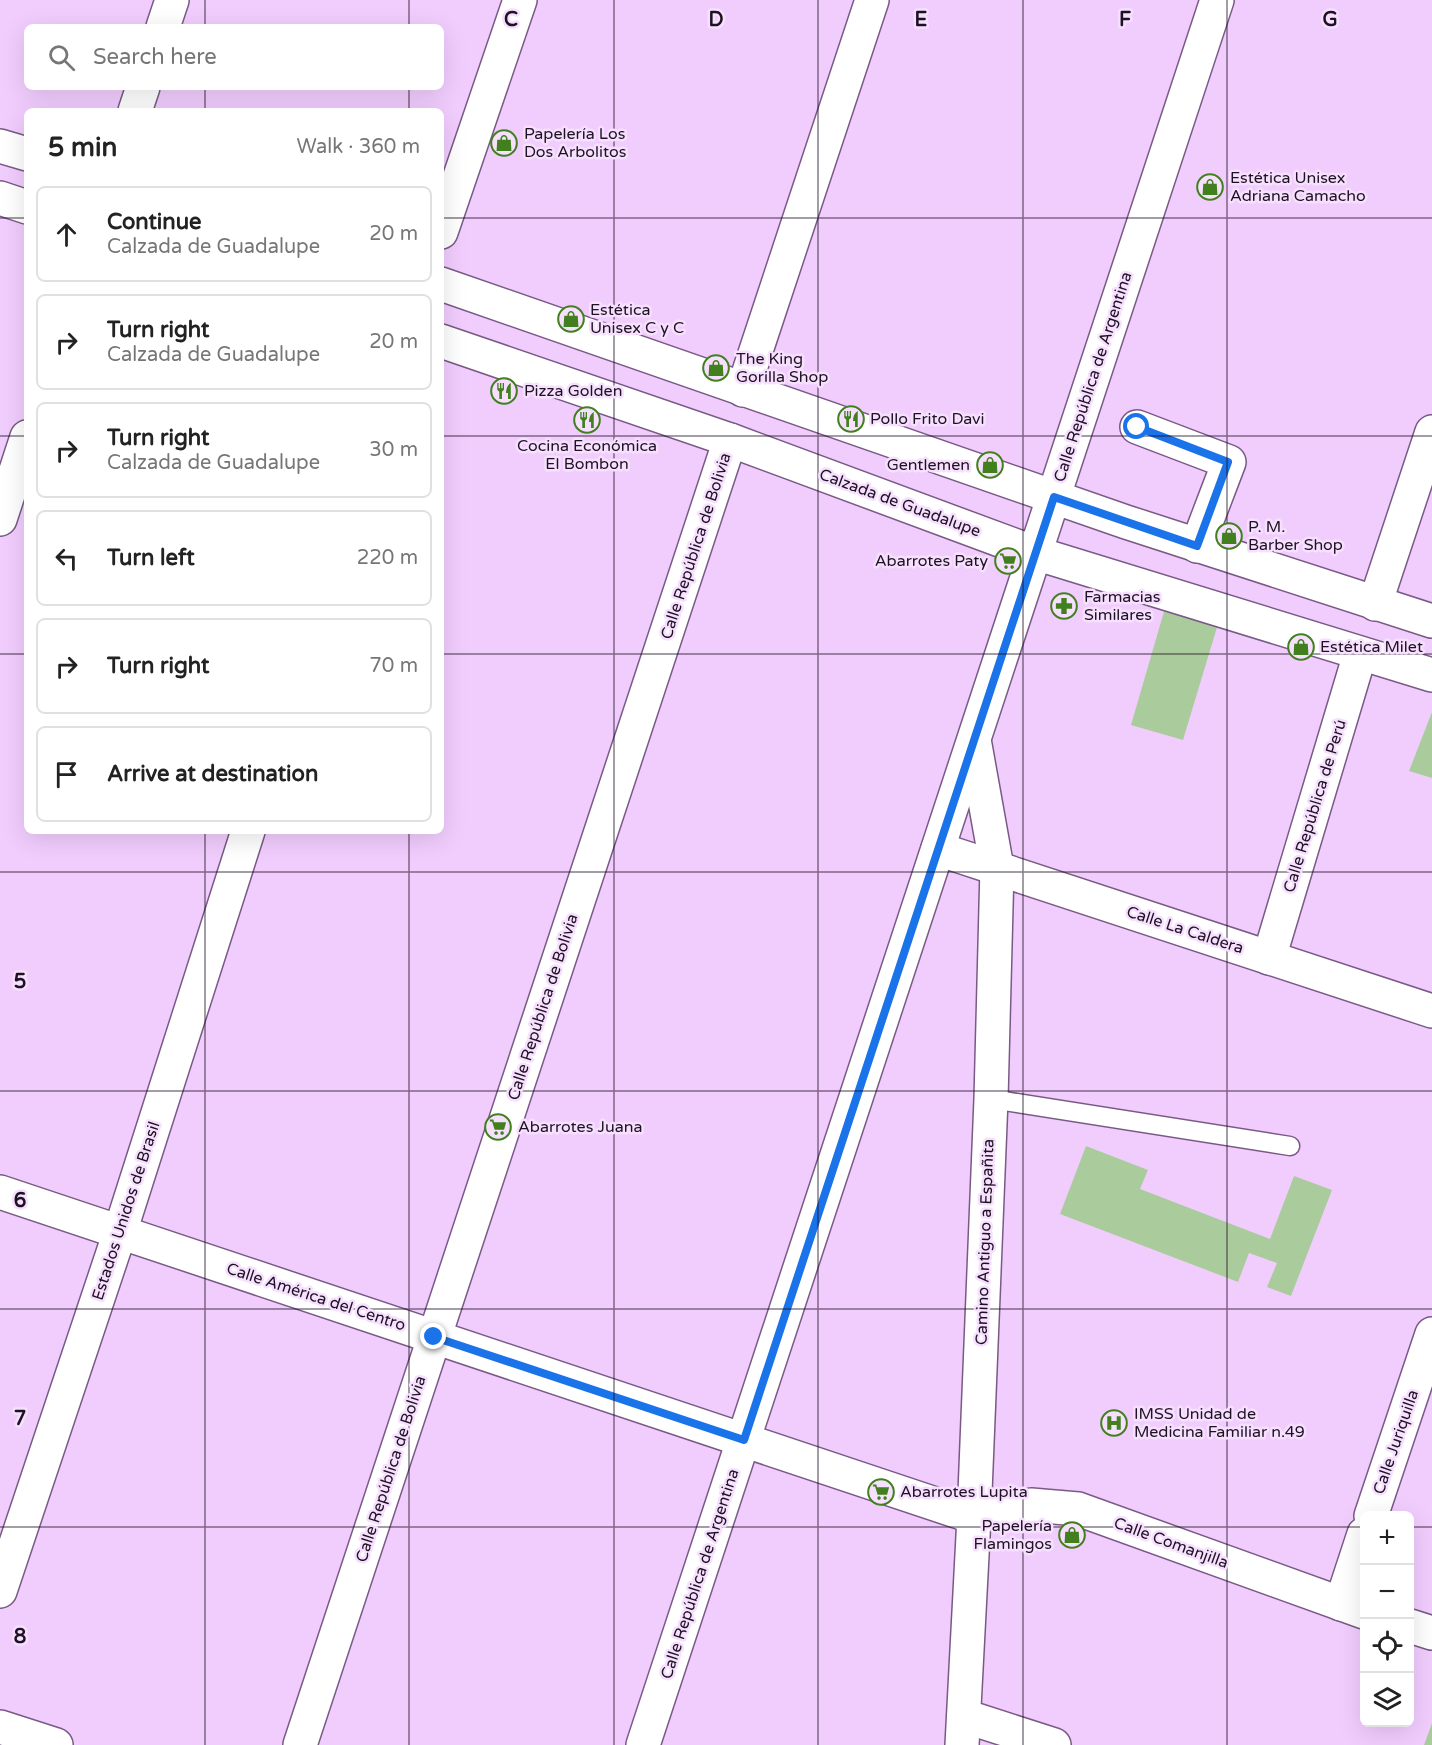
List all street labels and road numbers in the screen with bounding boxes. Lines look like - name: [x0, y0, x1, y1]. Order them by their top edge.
- street label: Calle República de Argentina: [1050, 269, 1136, 485]
- street label: Calle República de Bolivia: [656, 450, 736, 642]
- street label: Calzada de Guadalupe: [817, 464, 983, 542]
- street label: Calle República de Perú: [1279, 717, 1351, 895]
- street label: Calle La Caldera: [1124, 902, 1246, 958]
- street label: Calle República de Bolivia: [503, 911, 583, 1103]
- street label: Estados Unidos de Brasil: [88, 1119, 164, 1303]
- street label: Camino Antiguo a Españita: [971, 1138, 999, 1346]
- street label: Calle América del Centro: [224, 1259, 408, 1335]
- street label: Calle República de Bolivia: [351, 1373, 431, 1565]
- street label: Calle Juriquilla: [1369, 1387, 1423, 1497]
- street label: Calle República de Argentina: [657, 1466, 743, 1682]
- street label: Calle Comanjilla: [1111, 1513, 1231, 1573]

